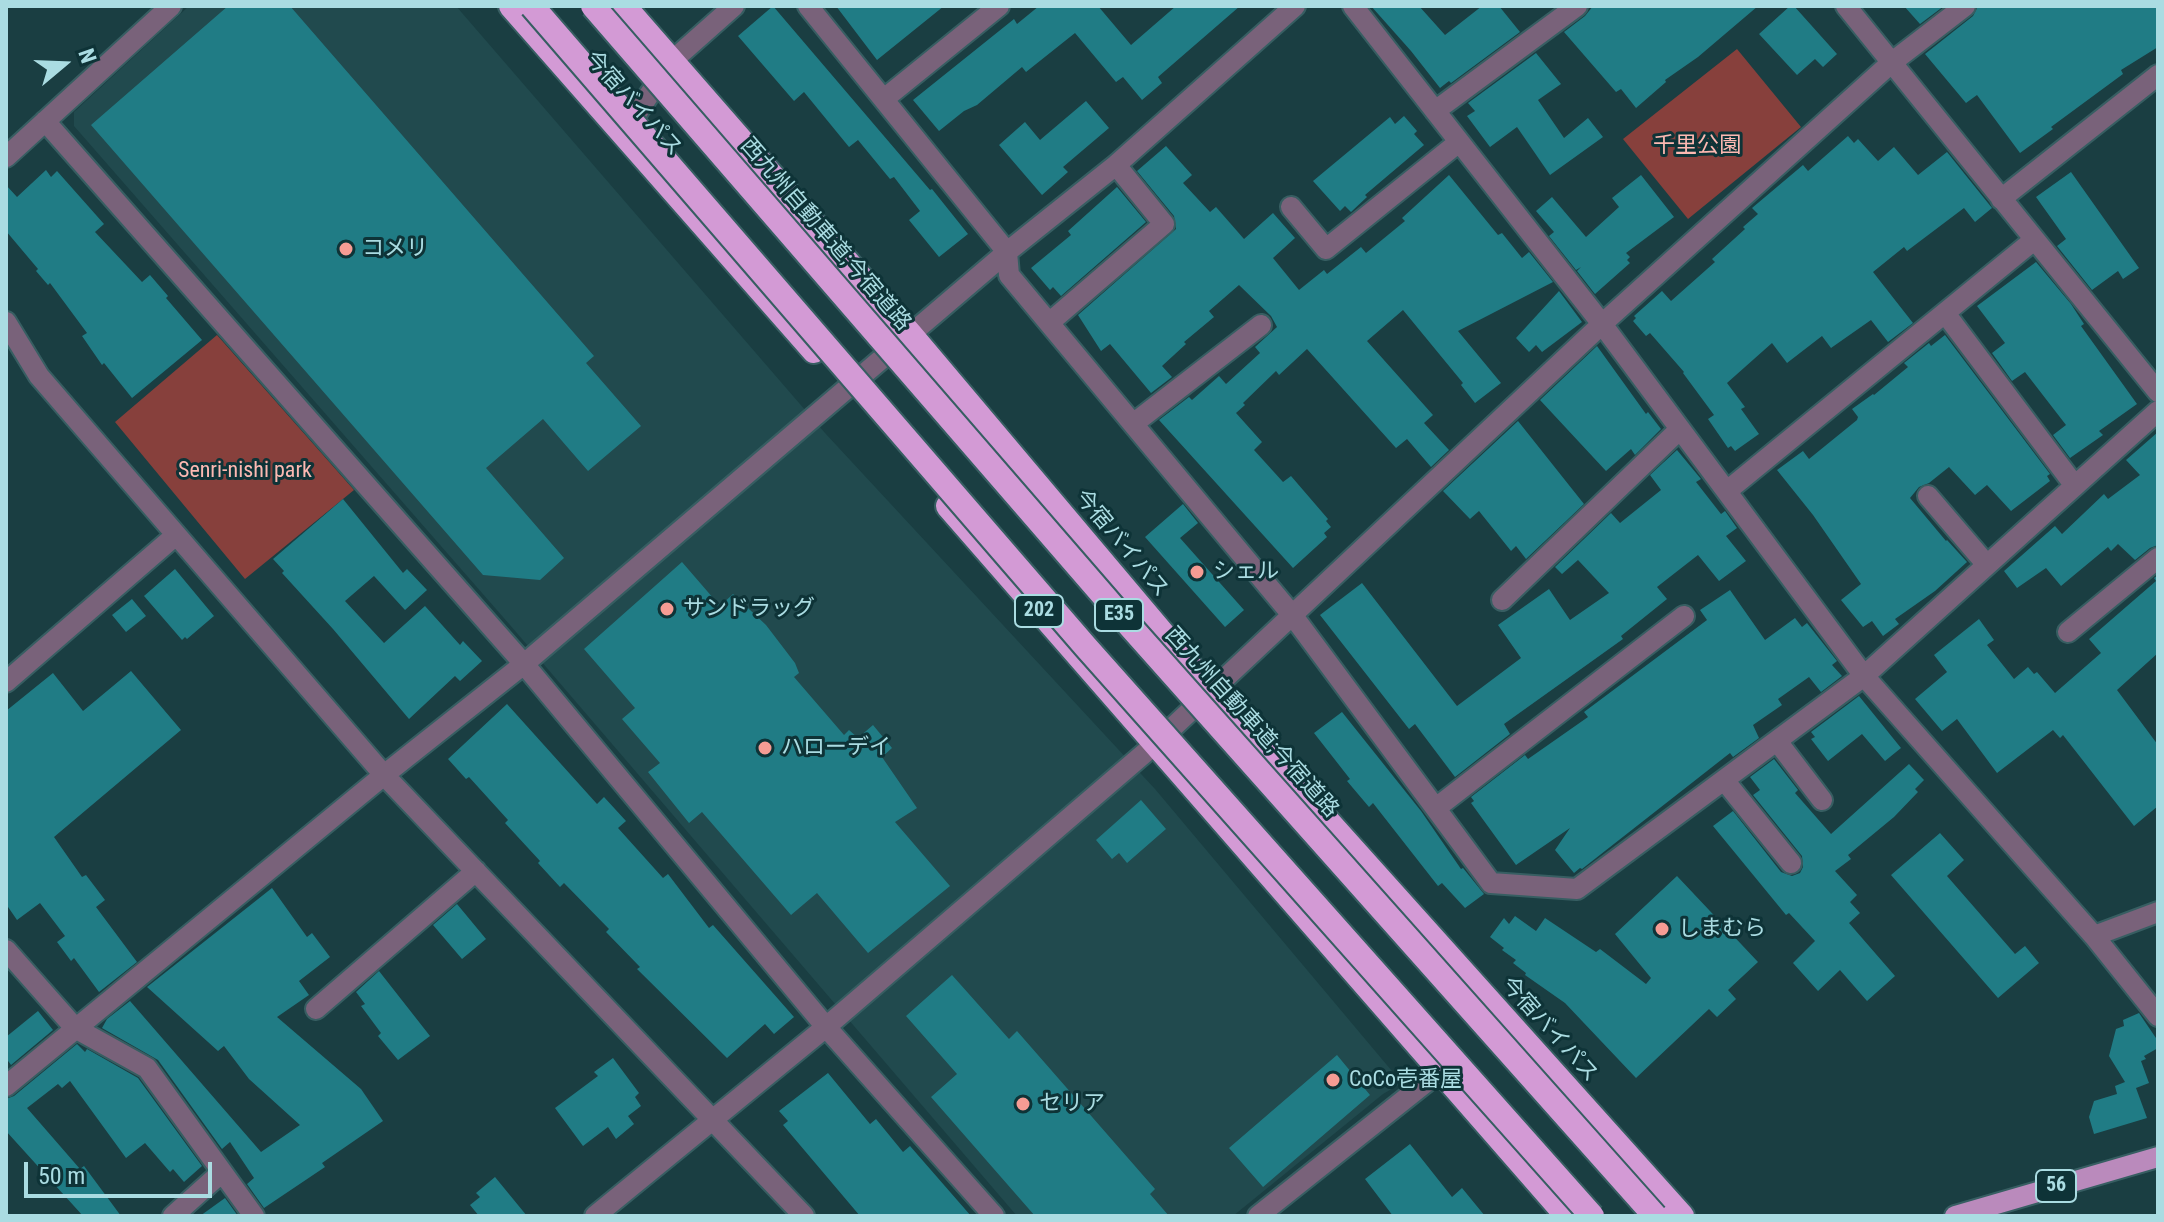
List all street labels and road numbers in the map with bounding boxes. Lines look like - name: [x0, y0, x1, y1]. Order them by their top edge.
- street label: 今宿バイパス: [579, 46, 687, 162]
- street label: 西九州自動車道;今宿道路: [734, 133, 916, 337]
- street label: 今宿バイパス: [1068, 485, 1174, 603]
- road number: 202: [1015, 595, 1063, 627]
- road number: E35: [1095, 599, 1143, 631]
- street label: 西九州自動車道;今宿道路: [1159, 623, 1343, 823]
- street label: 今宿バイパス: [1495, 972, 1603, 1088]
- road number: 56: [2036, 1170, 2076, 1202]

